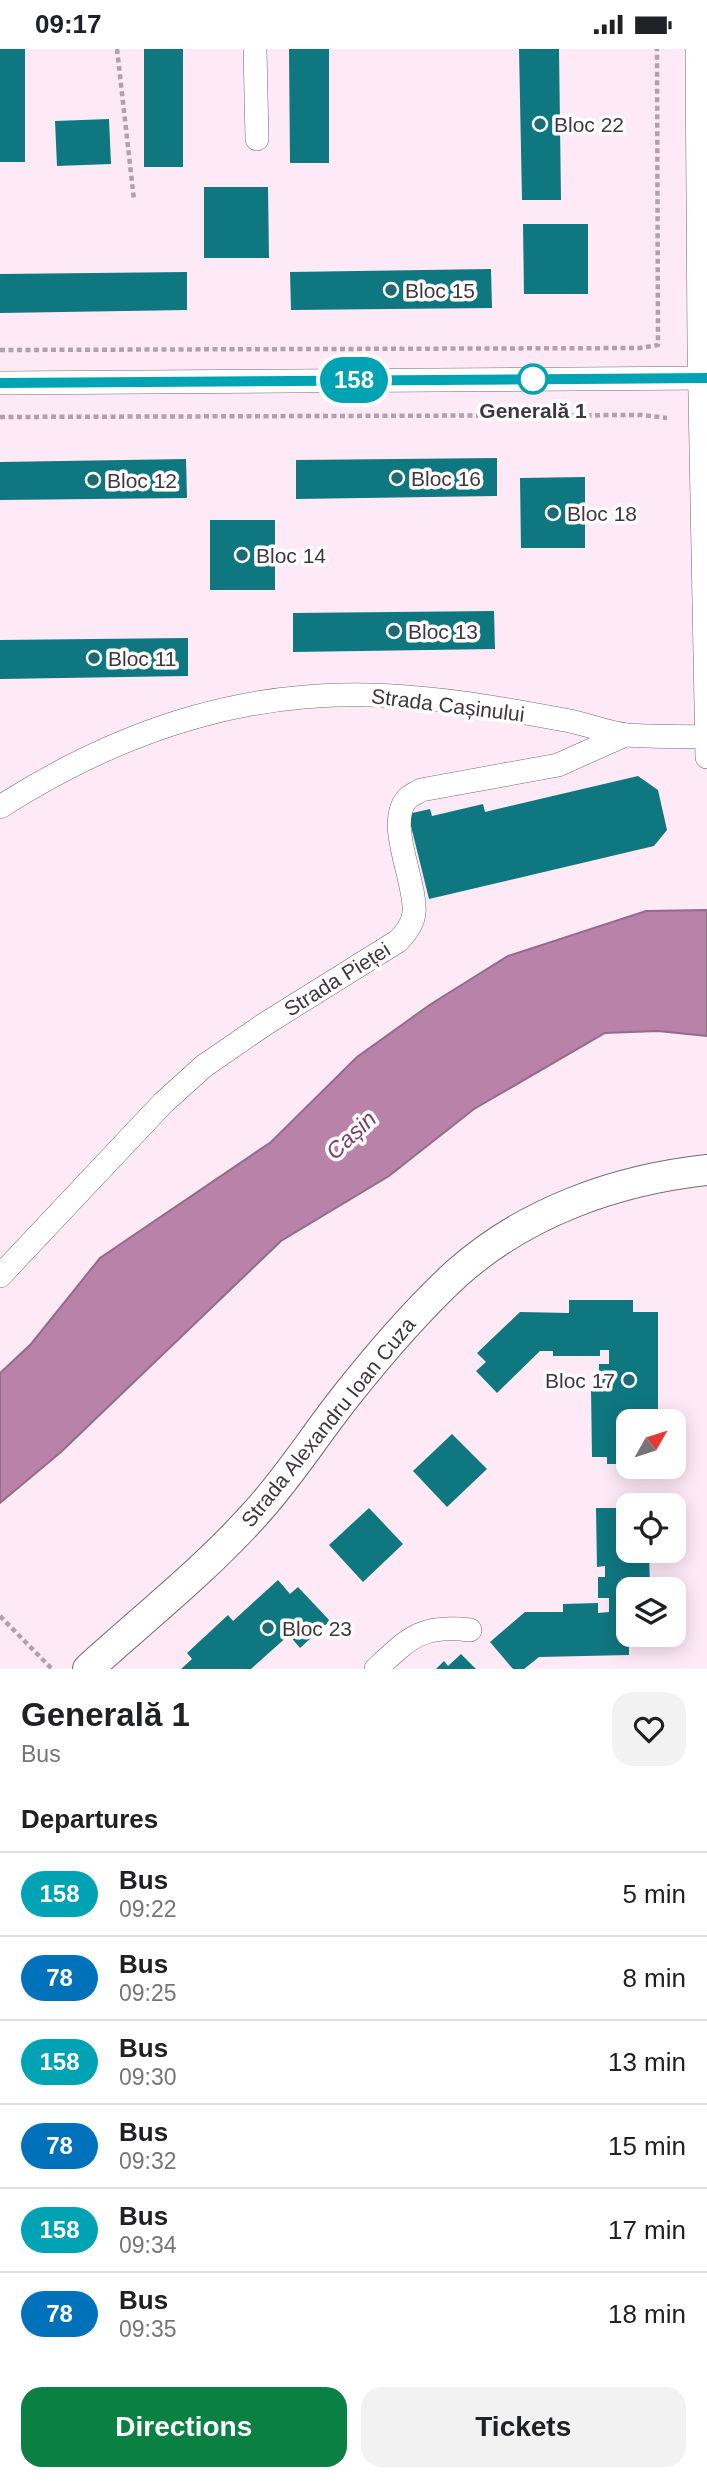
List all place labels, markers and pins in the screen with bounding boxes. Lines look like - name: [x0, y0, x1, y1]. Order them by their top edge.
- place label: Bloc 22: [554, 113, 624, 136]
- marker: Bloc 22: [532, 116, 548, 132]
- place label: Bloc 15: [405, 279, 475, 302]
- marker: Bloc 15: [383, 282, 399, 298]
- marker: Generală 1: [518, 364, 548, 394]
- place label: Generală 1: [479, 399, 587, 422]
- place label: Bloc 16: [411, 467, 481, 490]
- place label: Bloc 12: [107, 469, 177, 492]
- marker: Bloc 16: [389, 470, 405, 486]
- marker: Bloc 12: [85, 472, 101, 488]
- place label: Bloc 18: [567, 502, 637, 525]
- marker: Bloc 18: [545, 505, 561, 521]
- place label: Bloc 14: [256, 544, 326, 567]
- marker: Bloc 14: [234, 547, 250, 563]
- place label: Bloc 13: [408, 620, 478, 643]
- marker: Bloc 13: [386, 623, 402, 639]
- place label: Bloc 11: [108, 647, 177, 670]
- marker: Bloc 11: [86, 650, 102, 666]
- place label: Bloc 17: [545, 1369, 615, 1392]
- marker: Bloc 17: [621, 1372, 637, 1388]
- place label: Bloc 23: [282, 1617, 352, 1640]
- marker: Bloc 23: [260, 1620, 276, 1636]

